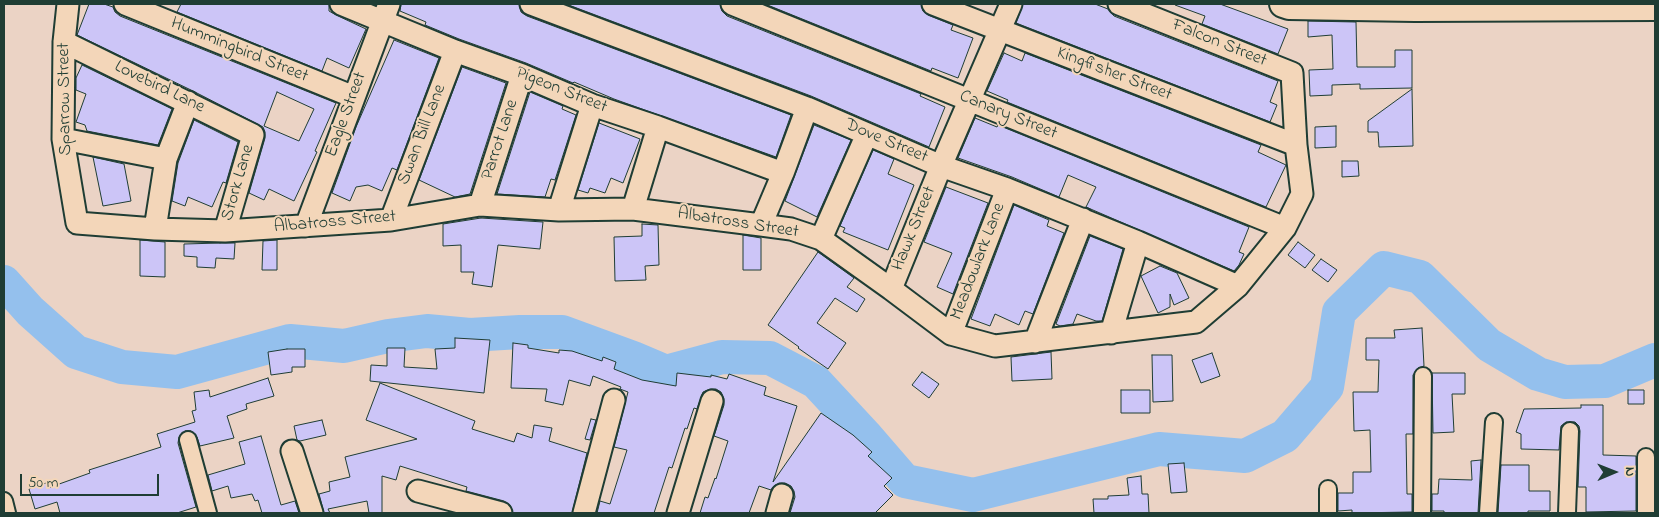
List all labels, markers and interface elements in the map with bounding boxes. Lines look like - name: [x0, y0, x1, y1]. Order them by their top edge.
- street label: Hummingbird Street: [167, 14, 311, 88]
- street label: Falcon Street: [1168, 15, 1270, 73]
- street label: Sparrow Street: [54, 42, 78, 156]
- street label: Kingfisher Street: [1053, 43, 1175, 107]
- street label: Lovebird Lane: [110, 57, 208, 119]
- street label: Pigeon Street: [512, 63, 610, 119]
- street label: Eagle Street: [322, 70, 372, 160]
- street label: Swan Bill Lane: [394, 82, 452, 188]
- street label: Canary Street: [956, 87, 1060, 145]
- street label: Parrot Lane: [478, 97, 524, 183]
- street label: Dove Street: [841, 115, 931, 169]
- street label: Stork Lane: [218, 142, 260, 224]
- street label: Hawk Street: [888, 184, 942, 274]
- street label: Meadowlark Lane: [947, 200, 1011, 324]
- street label: Albatross Street: [676, 204, 800, 244]
- street label: Albatross Street: [273, 207, 397, 239]
- north arrow: [1589, 447, 1639, 497]
- scale bar: [22, 464, 161, 496]
- text: N: [1619, 467, 1640, 477]
- text: 50 m: [28, 472, 58, 494]

